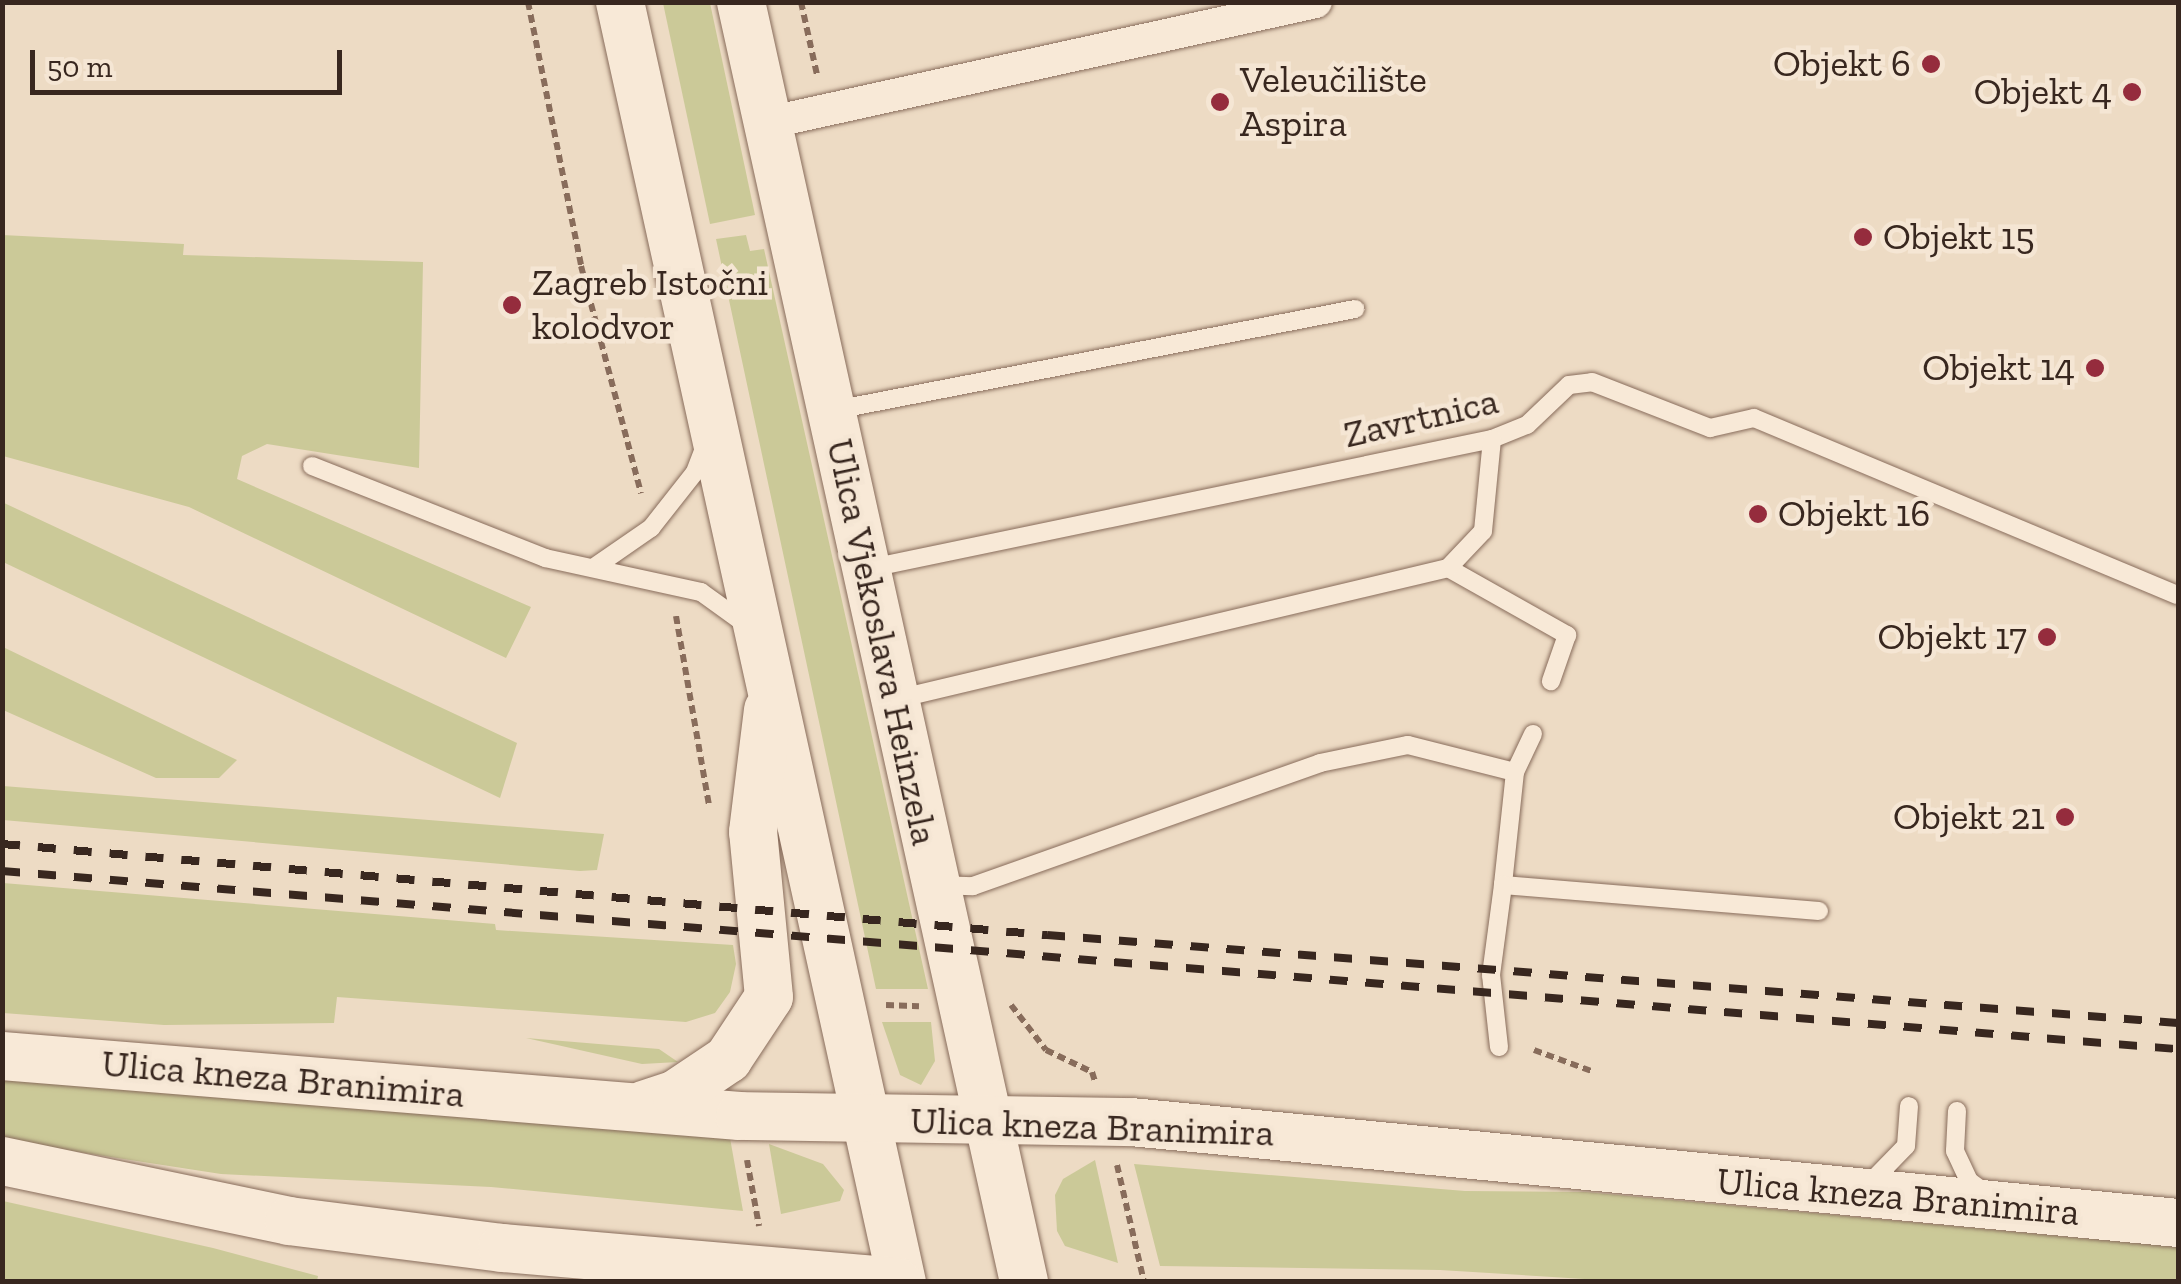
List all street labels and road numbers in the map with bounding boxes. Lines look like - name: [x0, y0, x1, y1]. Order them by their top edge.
- street label: Zavrtnica: [1339, 378, 1503, 458]
- street label: Ulica Vjekoslava Heinzela: [817, 434, 947, 850]
- street label: Ulica kneza Branimira: [100, 1040, 466, 1118]
- street label: Ulica kneza Branimira: [909, 1098, 1275, 1156]
- street label: Ulica kneza Branimira: [1715, 1158, 2081, 1236]

